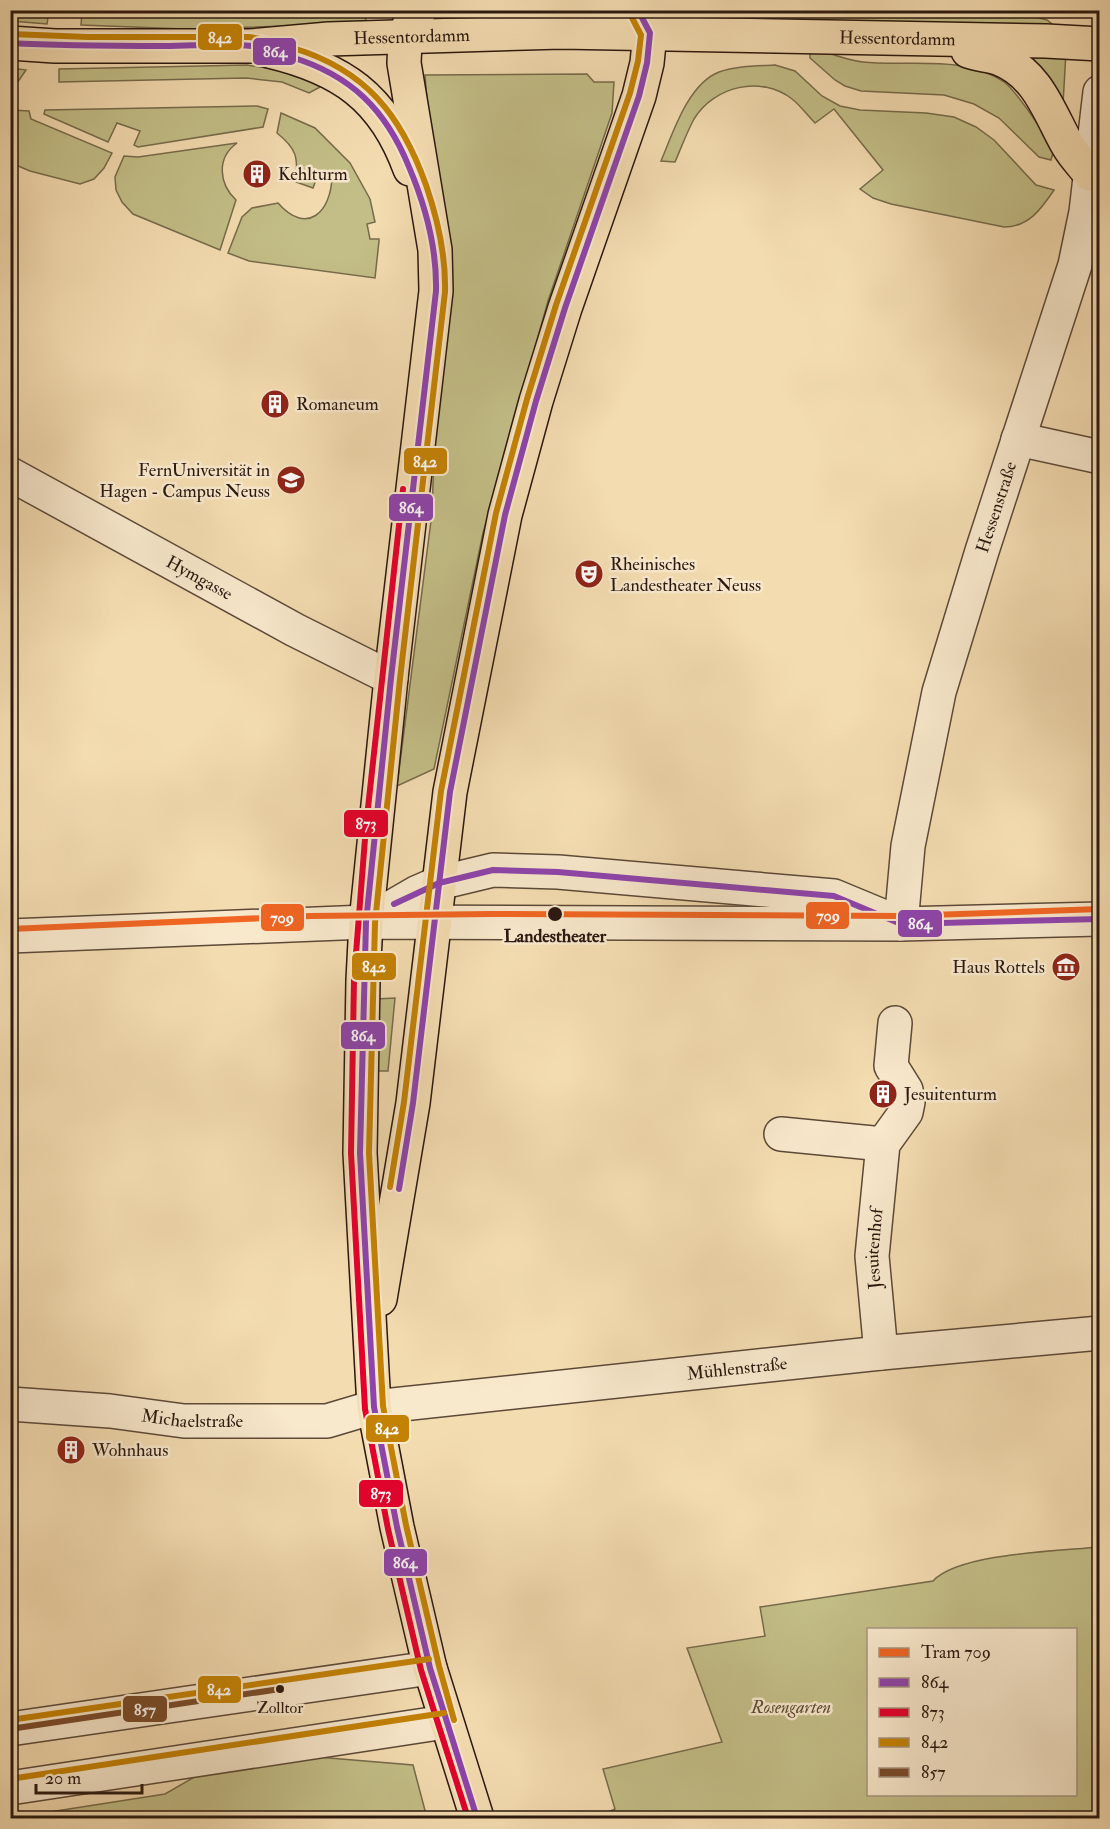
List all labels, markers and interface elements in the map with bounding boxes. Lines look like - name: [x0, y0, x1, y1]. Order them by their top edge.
- line badge: 842: [197, 23, 243, 51]
- street label: Hessentordamm: [353, 24, 470, 50]
- street label: Hessentordamm: [839, 26, 956, 51]
- text: 842: [208, 28, 232, 48]
- line badge: 864: [252, 37, 297, 66]
- text: 864: [263, 42, 288, 62]
- building icon: Kehlturm: [241, 158, 273, 190]
- place label: Kehlturm: [278, 163, 348, 186]
- building icon: Romaneum: [259, 388, 291, 420]
- place label: Romaneum: [296, 393, 379, 416]
- line badge: 842: [403, 447, 448, 475]
- text: 842: [413, 452, 437, 472]
- street label: Hessenstraße: [971, 458, 1022, 556]
- place label: FernUniversität in Hagen - Campus Neuss: [99, 459, 270, 503]
- school or university icon: FernUniversität in Hagen - Campus Neuss: [275, 464, 307, 496]
- line badge: 864: [388, 493, 434, 522]
- text: 864: [399, 498, 424, 518]
- street label: Hymgasse: [162, 551, 237, 606]
- place label: Rheinisches Landestheater Neuss: [610, 553, 761, 597]
- theatre icon: Rheinisches Landestheater Neuss: [573, 558, 605, 590]
- line badge: 873: [343, 809, 389, 838]
- text: 873: [356, 814, 377, 834]
- line badge: 709: [805, 901, 850, 930]
- line badge: 709: [260, 903, 305, 932]
- marker: Landestheater: [546, 905, 564, 923]
- text: 709: [816, 906, 840, 926]
- text: 709: [270, 908, 294, 928]
- line badge: 864: [897, 909, 943, 938]
- text: 864: [908, 914, 933, 934]
- place label: Landestheater: [504, 925, 607, 948]
- museum icon: Haus Rottels: [1050, 951, 1082, 983]
- line badge: 842: [351, 952, 397, 981]
- place label: Haus Rottels: [952, 956, 1045, 979]
- text: 842: [362, 957, 386, 977]
- line badge: 864: [340, 1021, 386, 1050]
- text: 864: [351, 1026, 376, 1046]
- building icon: Jesuitenturm: [867, 1078, 899, 1110]
- place label: Jesuitenturm: [903, 1083, 997, 1106]
- street label: Jesuitenhof: [861, 1204, 889, 1291]
- street label: Mühlenstraße: [686, 1352, 789, 1386]
- street label: Michaelstraße: [140, 1404, 243, 1433]
- line badge: 842: [365, 1414, 410, 1443]
- text: 842: [375, 1419, 399, 1439]
- building icon: Wohnhaus: [55, 1434, 87, 1466]
- place label: Wohnhaus: [91, 1439, 168, 1462]
- line badge: 873: [358, 1479, 404, 1508]
- text: 873: [371, 1484, 392, 1504]
- line badge: 864: [383, 1548, 428, 1577]
- text: 864: [393, 1553, 418, 1573]
- legend: [867, 1628, 1077, 1796]
- text: Tram 709: [921, 1641, 991, 1664]
- text: 864: [921, 1671, 950, 1694]
- line badge: 842: [197, 1675, 242, 1704]
- text: 842: [207, 1680, 231, 1700]
- marker: Zolltor: [274, 1683, 286, 1695]
- line badge: 857: [122, 1695, 168, 1723]
- park label: Rosengarten: [750, 1696, 831, 1719]
- place label: Zolltor: [257, 1698, 303, 1718]
- text: 857: [134, 1700, 157, 1720]
- text: 873: [921, 1701, 945, 1724]
- text: 842: [921, 1731, 948, 1754]
- scale bar: [36, 1757, 142, 1795]
- text: 857: [921, 1761, 946, 1784]
- text: 20 m: [45, 1767, 81, 1790]

